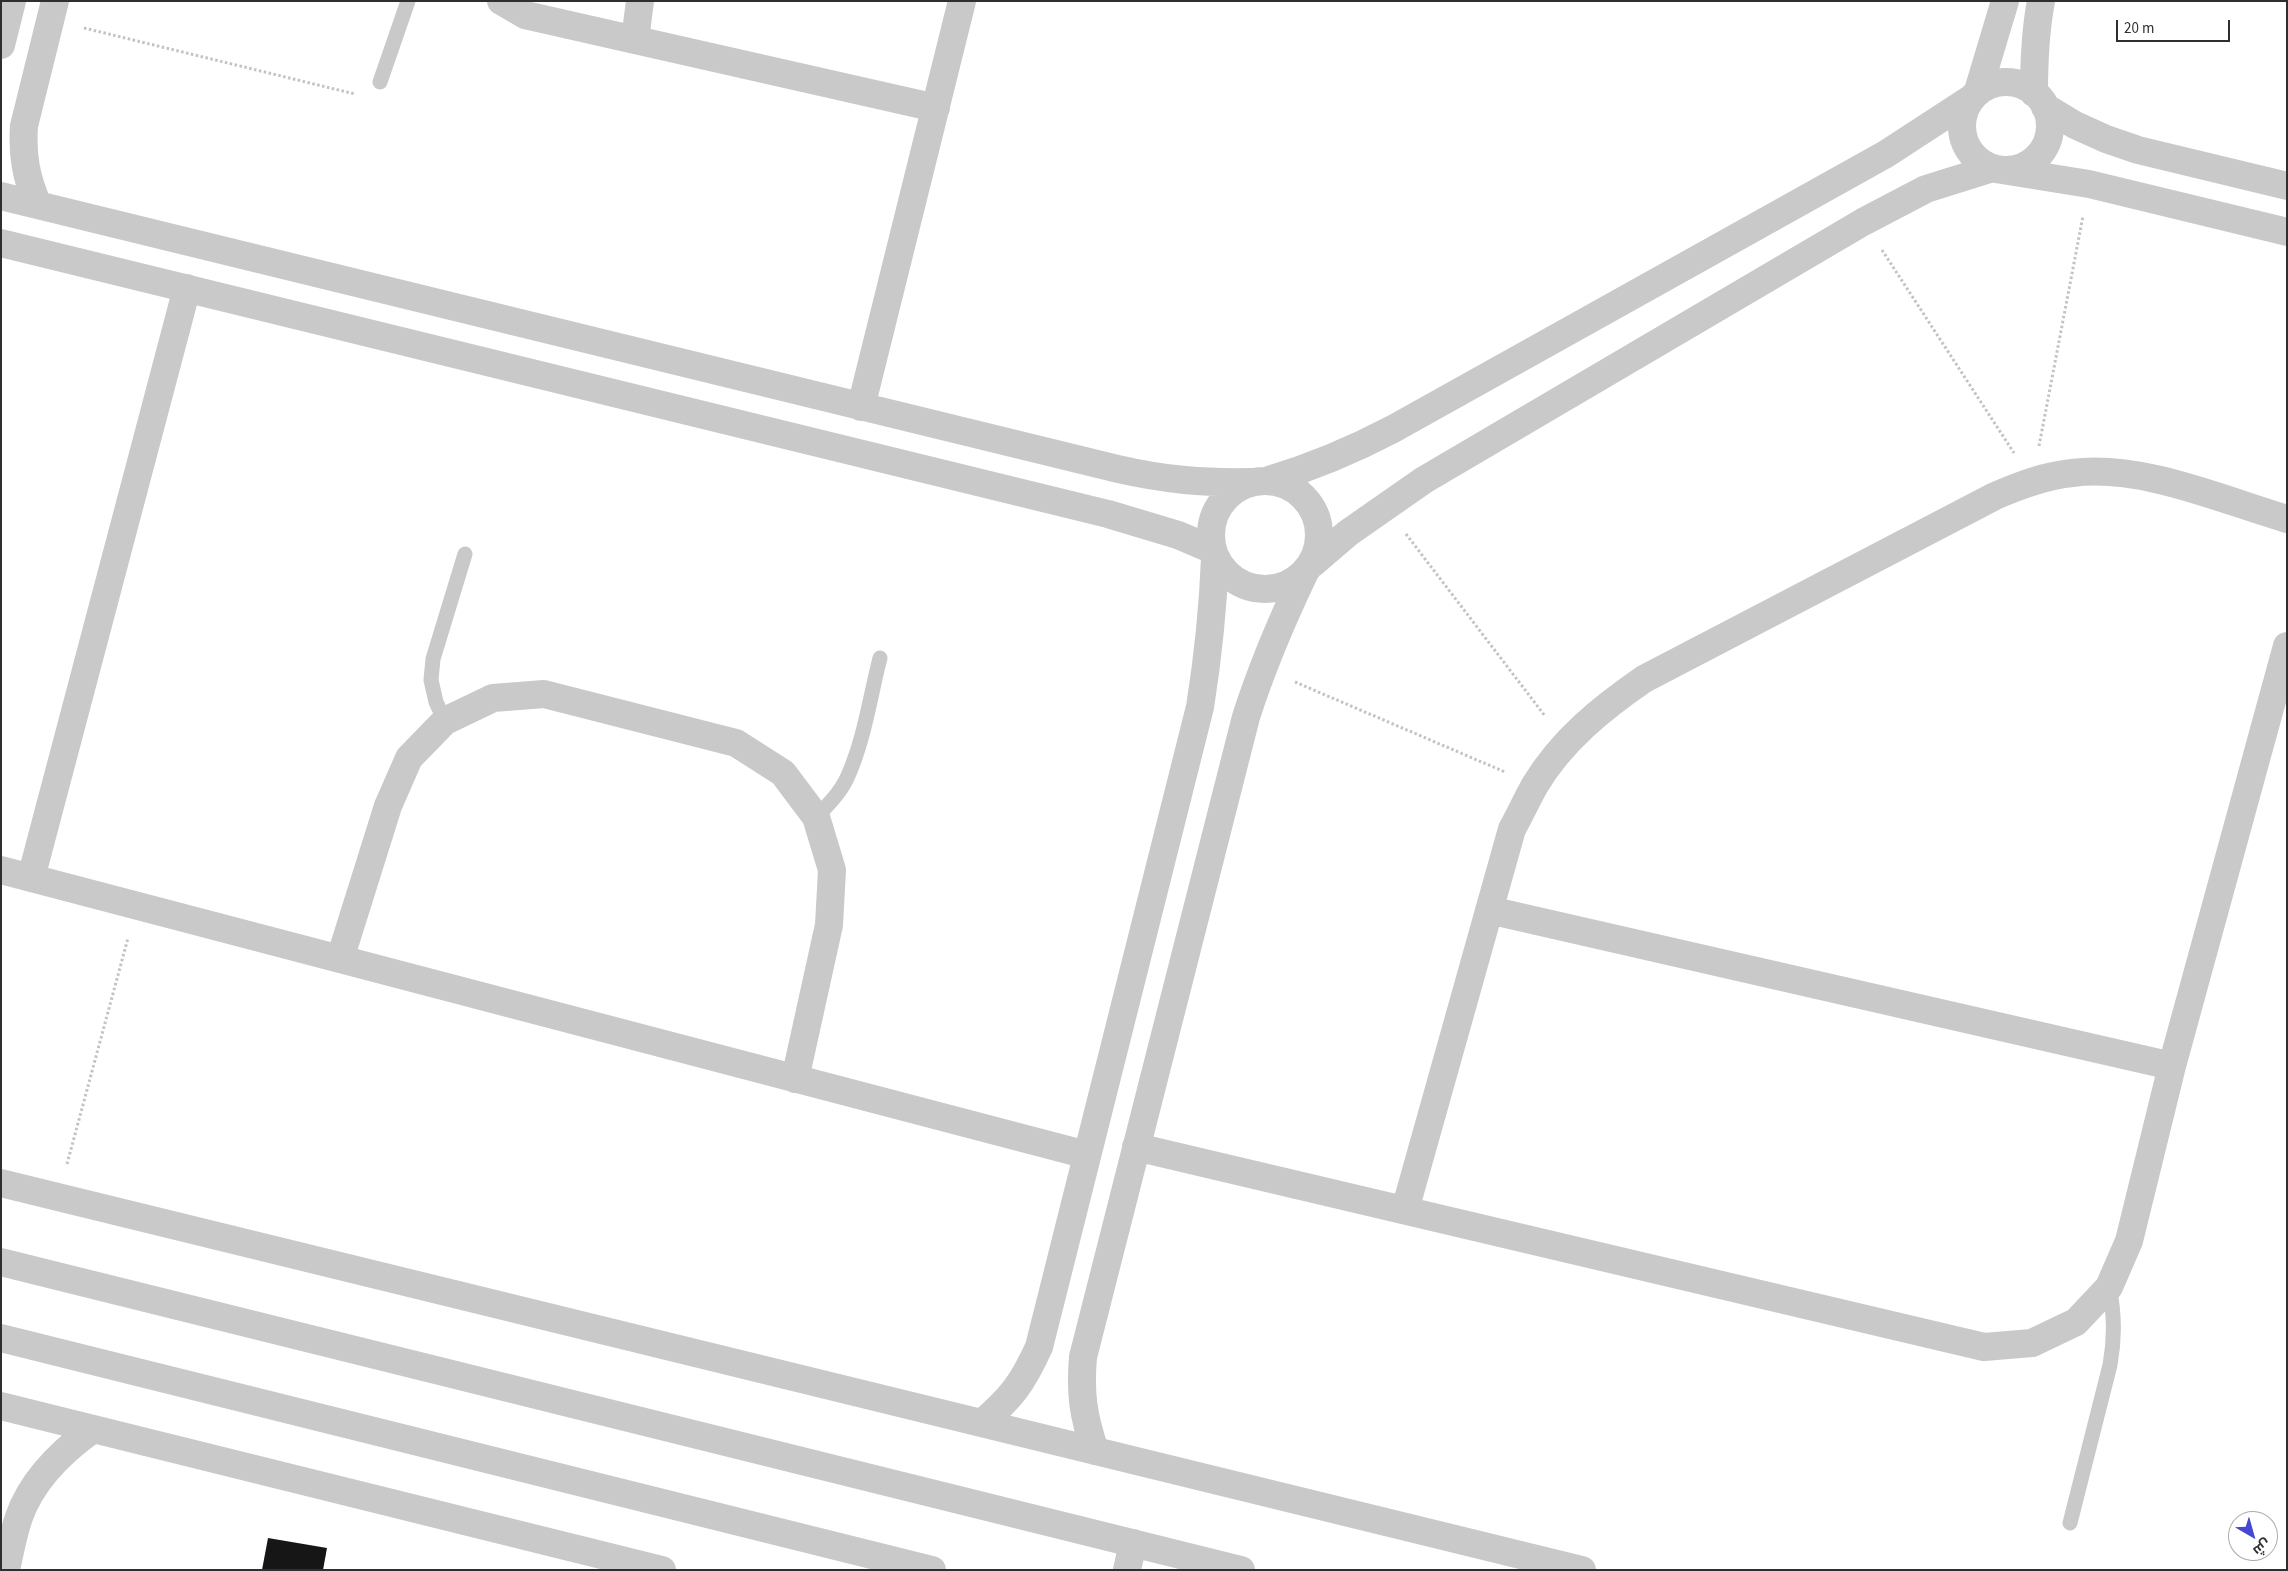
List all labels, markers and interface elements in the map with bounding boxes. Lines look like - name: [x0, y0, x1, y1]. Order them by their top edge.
- scale bar: [2118, 10, 2232, 42]
- text: 20 m: [2124, 18, 2154, 39]
- north arrow: [2228, 1511, 2278, 1561]
- text: ش: [2248, 1534, 2275, 1560]

